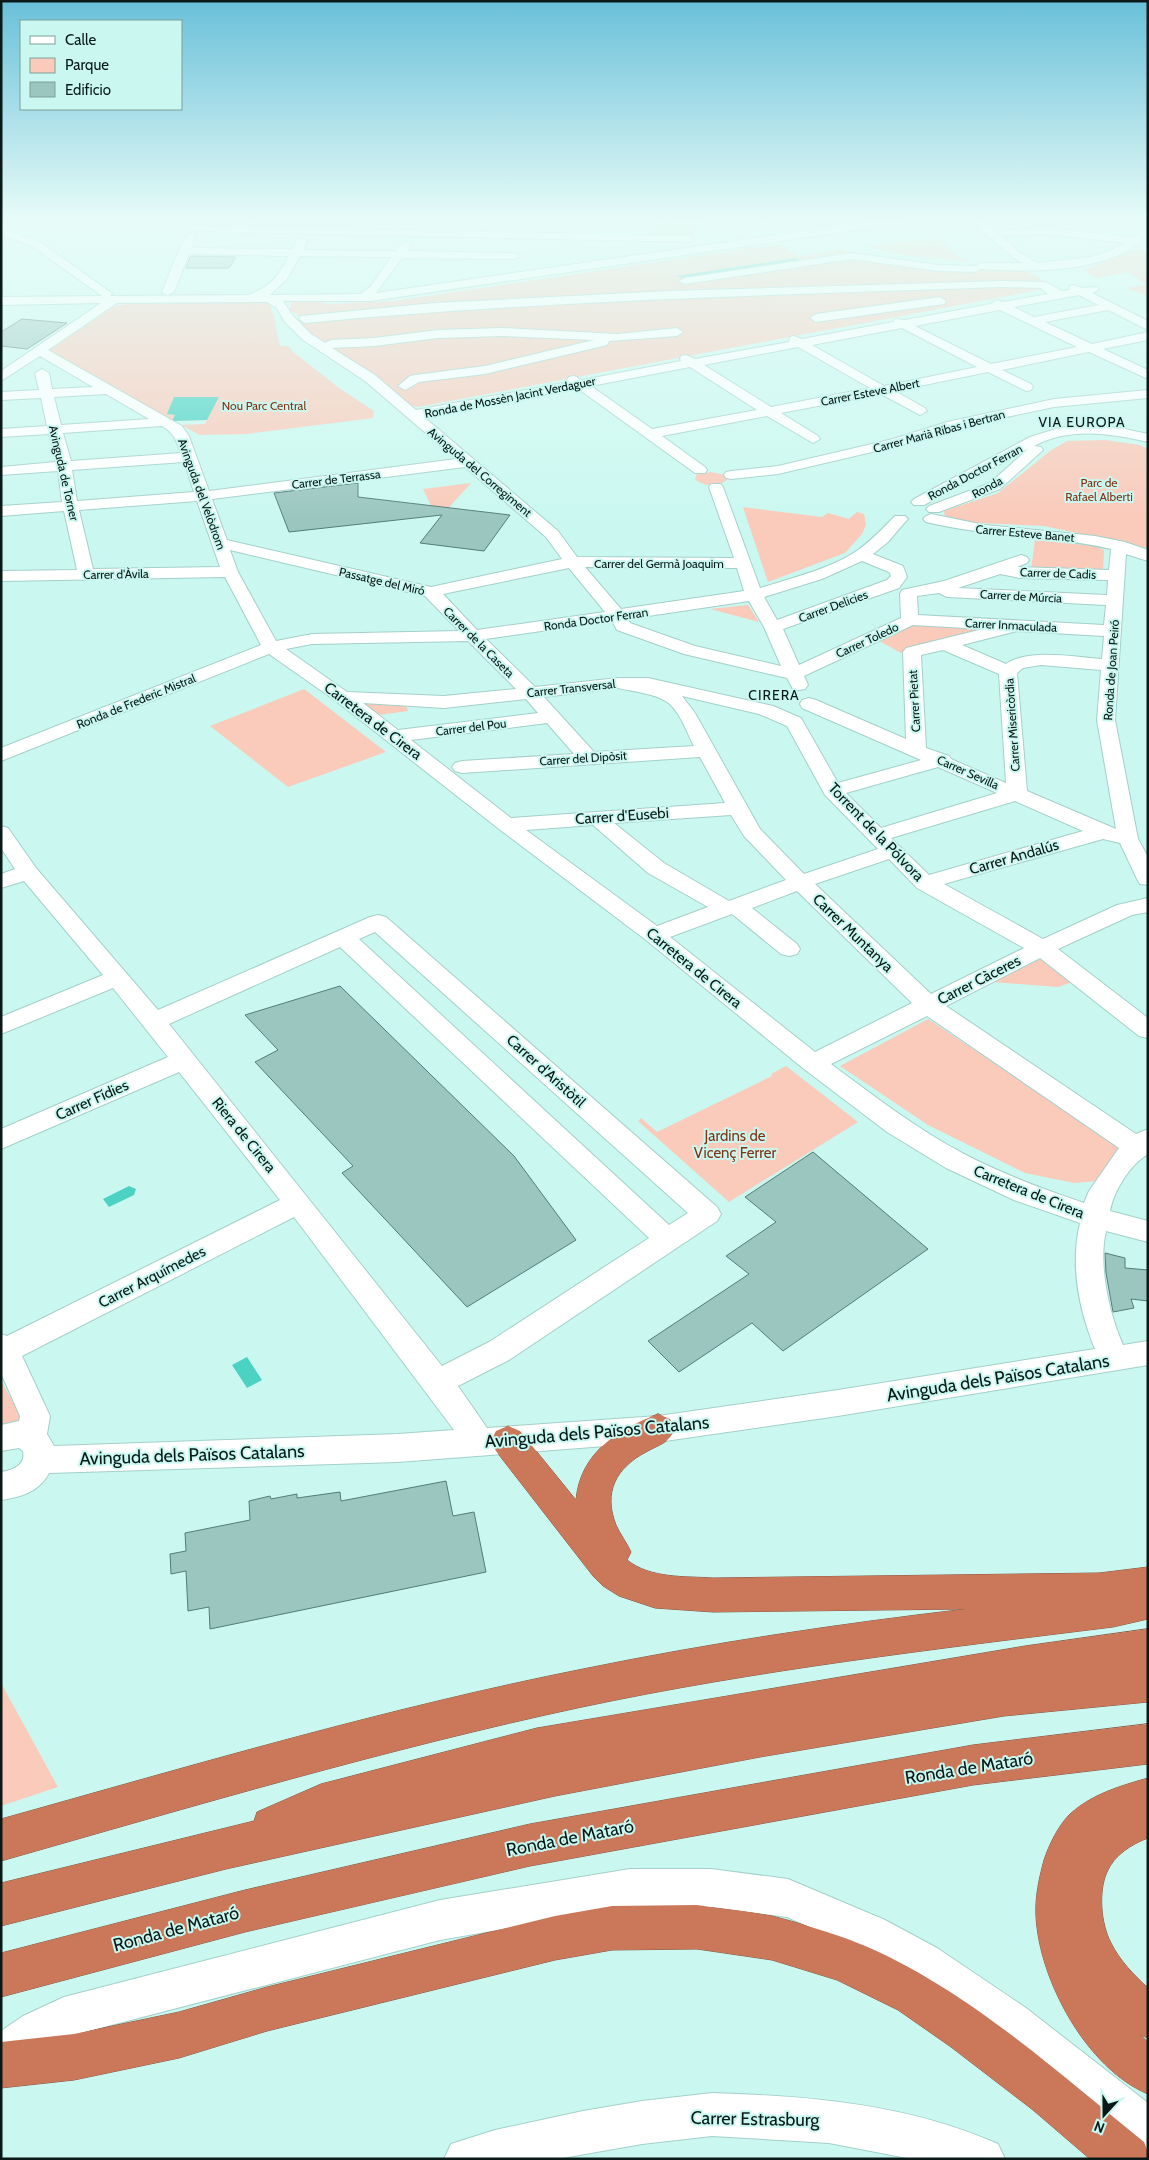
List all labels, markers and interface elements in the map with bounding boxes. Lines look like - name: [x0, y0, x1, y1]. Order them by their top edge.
- legend: [20, 20, 182, 110]
- text: Calle: [65, 31, 96, 49]
- text: Parque: [65, 56, 109, 74]
- text: Edificio: [65, 81, 111, 99]
- street label: Ronda de Mossèn Jacint Verdaguer: [423, 373, 597, 421]
- street label: Carrer Esteve Albert: [819, 375, 921, 409]
- park label: Nou Parc Central: [222, 398, 306, 413]
- street label: Carrer Marià Ribas i Bertran: [871, 406, 1007, 456]
- district label: VIA EUROPA: [1038, 413, 1126, 431]
- street label: Avinguda de Torner: [46, 424, 82, 522]
- street label: Avinguda del Corregiment: [425, 424, 535, 520]
- street label: Avinguda del Velòdrom: [175, 436, 229, 552]
- street label: Ronda Doctor Ferran: [925, 441, 1025, 503]
- street label: Carrer de Terrassa: [291, 466, 381, 492]
- street label: Ronda: [969, 473, 1005, 501]
- park label: Parc de Rafael Alberti: [1065, 475, 1133, 504]
- street label: Carrer Esteve Banet: [975, 521, 1075, 545]
- street label: Carrer del Germà Joaquim: [594, 556, 724, 571]
- street label: Passatge del Miró: [338, 564, 427, 598]
- street label: Carrer de Cadis: [1020, 564, 1096, 582]
- street label: Carrer d'Àvila: [83, 566, 149, 582]
- street label: Carrer de Múrcia: [980, 586, 1063, 606]
- street label: Carrer Delicies: [796, 587, 870, 625]
- street label: Carrer de la Caseta: [440, 603, 518, 681]
- street label: Ronda Doctor Ferran: [543, 604, 649, 634]
- street label: Carrer Inmaculada: [965, 615, 1058, 635]
- street label: Carrer Toledo: [833, 619, 901, 661]
- street label: Ronda de Joan Peiró: [1100, 619, 1122, 721]
- street label: Carrer Pietat: [905, 669, 923, 733]
- street label: Ronda de Frederic Mistral: [74, 670, 198, 732]
- street label: Carrer Transversal: [526, 676, 616, 700]
- street label: Carretera de Cirera: [321, 678, 426, 764]
- street label: Carrer Misericòrdia: [1001, 678, 1023, 772]
- district label: CIRERA: [748, 686, 800, 704]
- street label: Carrer del Pou: [435, 715, 507, 739]
- street label: Carrer del Dipòsit: [539, 747, 627, 769]
- street label: Carrer Sevilla: [935, 752, 1001, 792]
- street label: Torrent de la Pólvora: [825, 779, 928, 885]
- street label: Carrer d'Eusebi: [575, 804, 669, 828]
- street label: Carrer Andalús: [967, 836, 1061, 878]
- street label: Carrer Muntanya: [809, 890, 898, 976]
- street label: Carretera de Cirera: [643, 924, 746, 1013]
- street label: Carrer Càceres: [934, 951, 1024, 1009]
- street label: Carrer d'Aristòtil: [503, 1031, 590, 1111]
- street label: Carrer Fídies: [53, 1076, 131, 1124]
- street label: Riera de Cirera: [208, 1094, 280, 1177]
- park label: Jardins de Vicenç Ferrer: [694, 1127, 777, 1162]
- street label: Carretera de Cirera: [971, 1162, 1088, 1223]
- street label: Carrer Arquímedes: [95, 1242, 209, 1312]
- street label: Avinguda dels Països Catalans: [885, 1350, 1111, 1406]
- street label: Avinguda dels Països Catalans: [484, 1411, 710, 1453]
- street label: Avinguda dels Països Catalans: [79, 1440, 305, 1470]
- street label: Ronda de Mataró: [903, 1747, 1035, 1789]
- street label: Ronda de Mataró: [504, 1815, 636, 1861]
- street label: Ronda de Mataró: [111, 1902, 241, 1956]
- north arrow: [1079, 2090, 1129, 2140]
- street label: Carrer Estrasburg: [690, 2107, 821, 2131]
- text: N: [1091, 2117, 1107, 2137]

